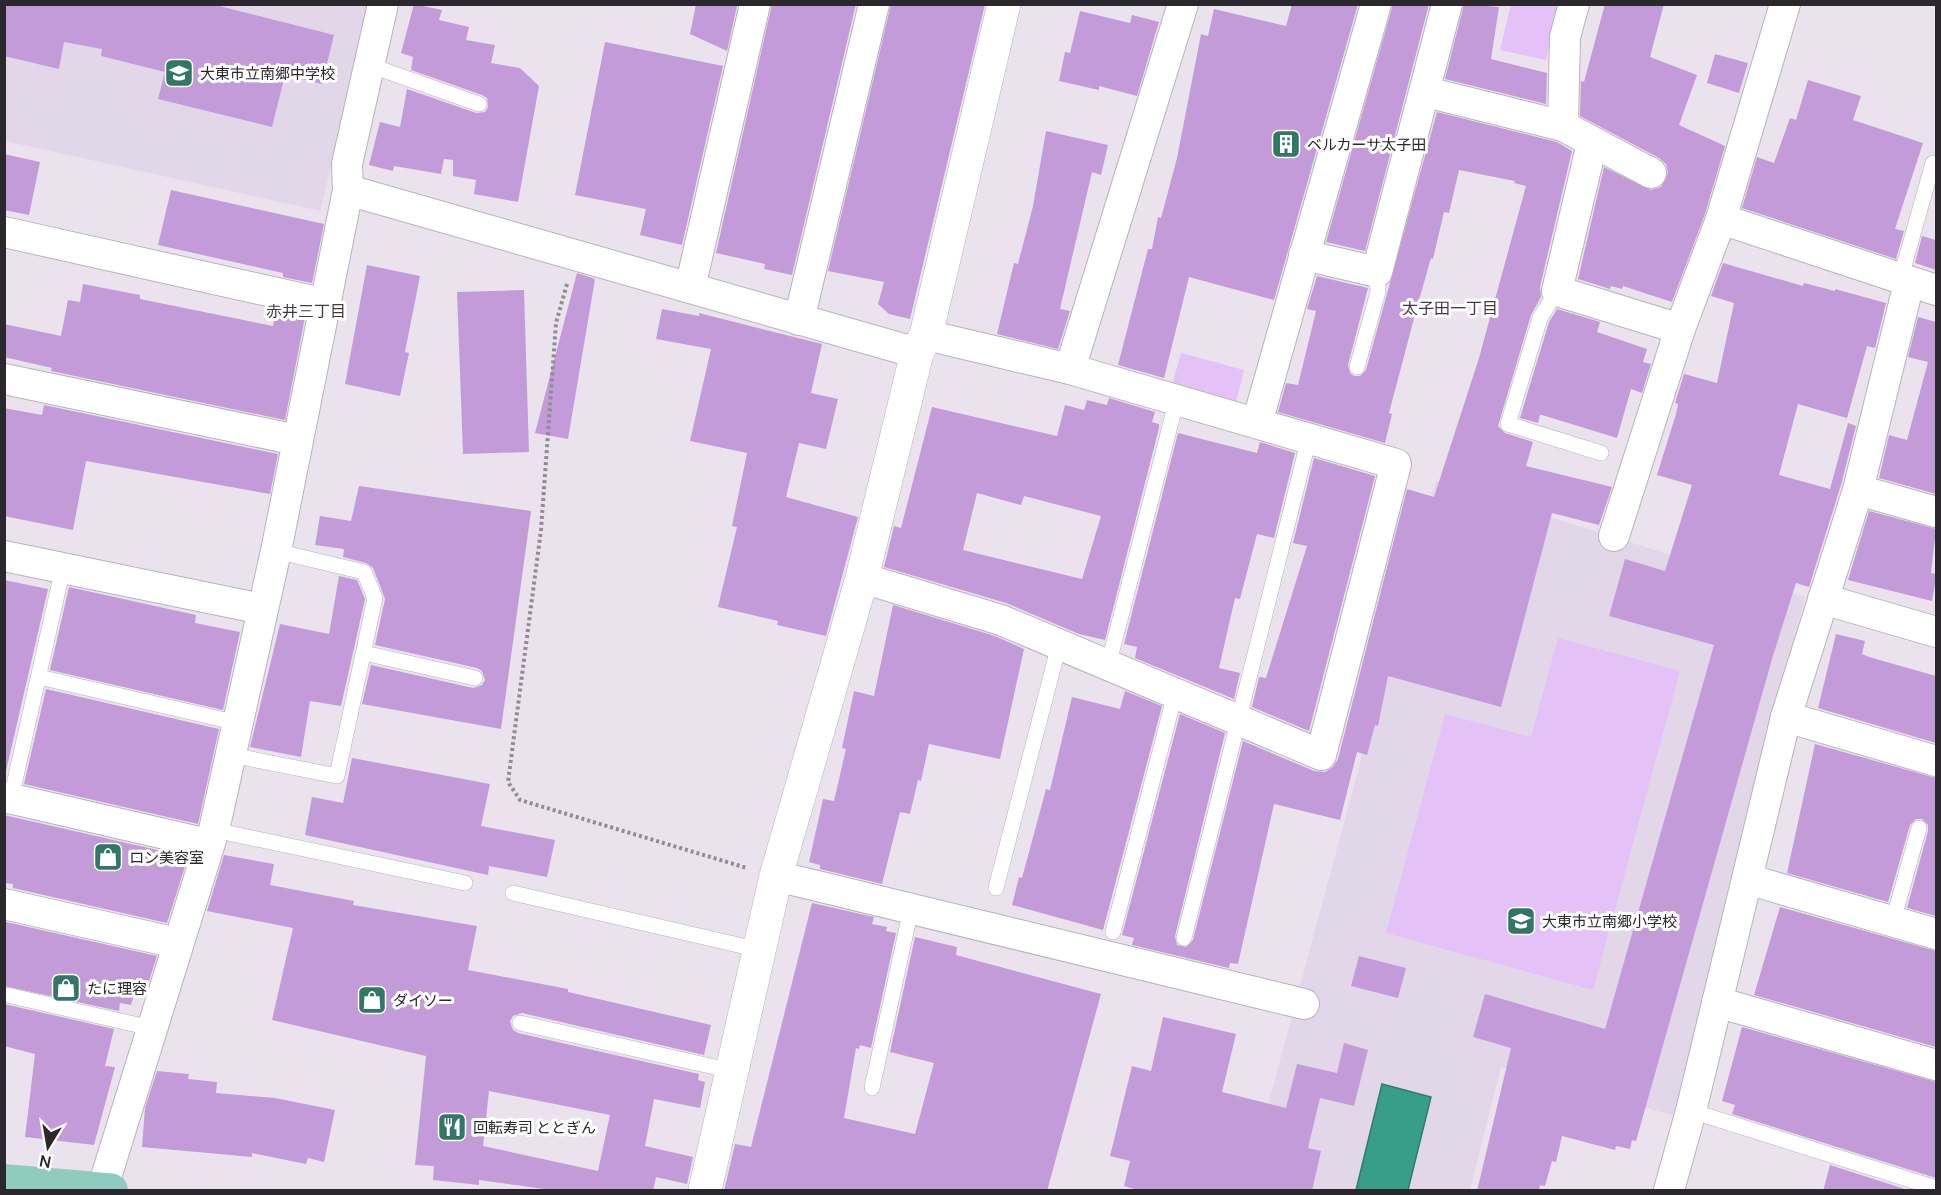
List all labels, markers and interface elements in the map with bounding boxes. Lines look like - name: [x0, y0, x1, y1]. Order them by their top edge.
- school or university icon: 大東市立南郷中学校: [163, 57, 195, 89]
- place label: 大東市立南郷中学校: [200, 63, 335, 84]
- building icon: ベルカーサ太子田: [1270, 128, 1302, 160]
- place label: ベルカーサ太子田: [1307, 134, 1426, 155]
- district label: 太子田一丁目: [1402, 297, 1498, 319]
- district label: 赤井三丁目: [266, 300, 346, 322]
- shop icon: ロン美容室: [92, 841, 124, 873]
- place label: ロン美容室: [129, 847, 204, 868]
- school or university icon: 大東市立南郷小学校: [1505, 905, 1537, 937]
- place label: 大東市立南郷小学校: [1542, 911, 1677, 932]
- shop icon: たに理容: [50, 972, 82, 1004]
- place label: たに理容: [87, 978, 147, 999]
- shop icon: ダイソー: [356, 984, 388, 1016]
- place label: ダイソー: [393, 990, 453, 1011]
- restaurant icon: 回転寿司 ととぎん: [436, 1111, 468, 1143]
- north arrow: [18, 1117, 78, 1177]
- place label: 回転寿司 ととぎん: [473, 1117, 596, 1138]
- text: N: [37, 1150, 53, 1174]

